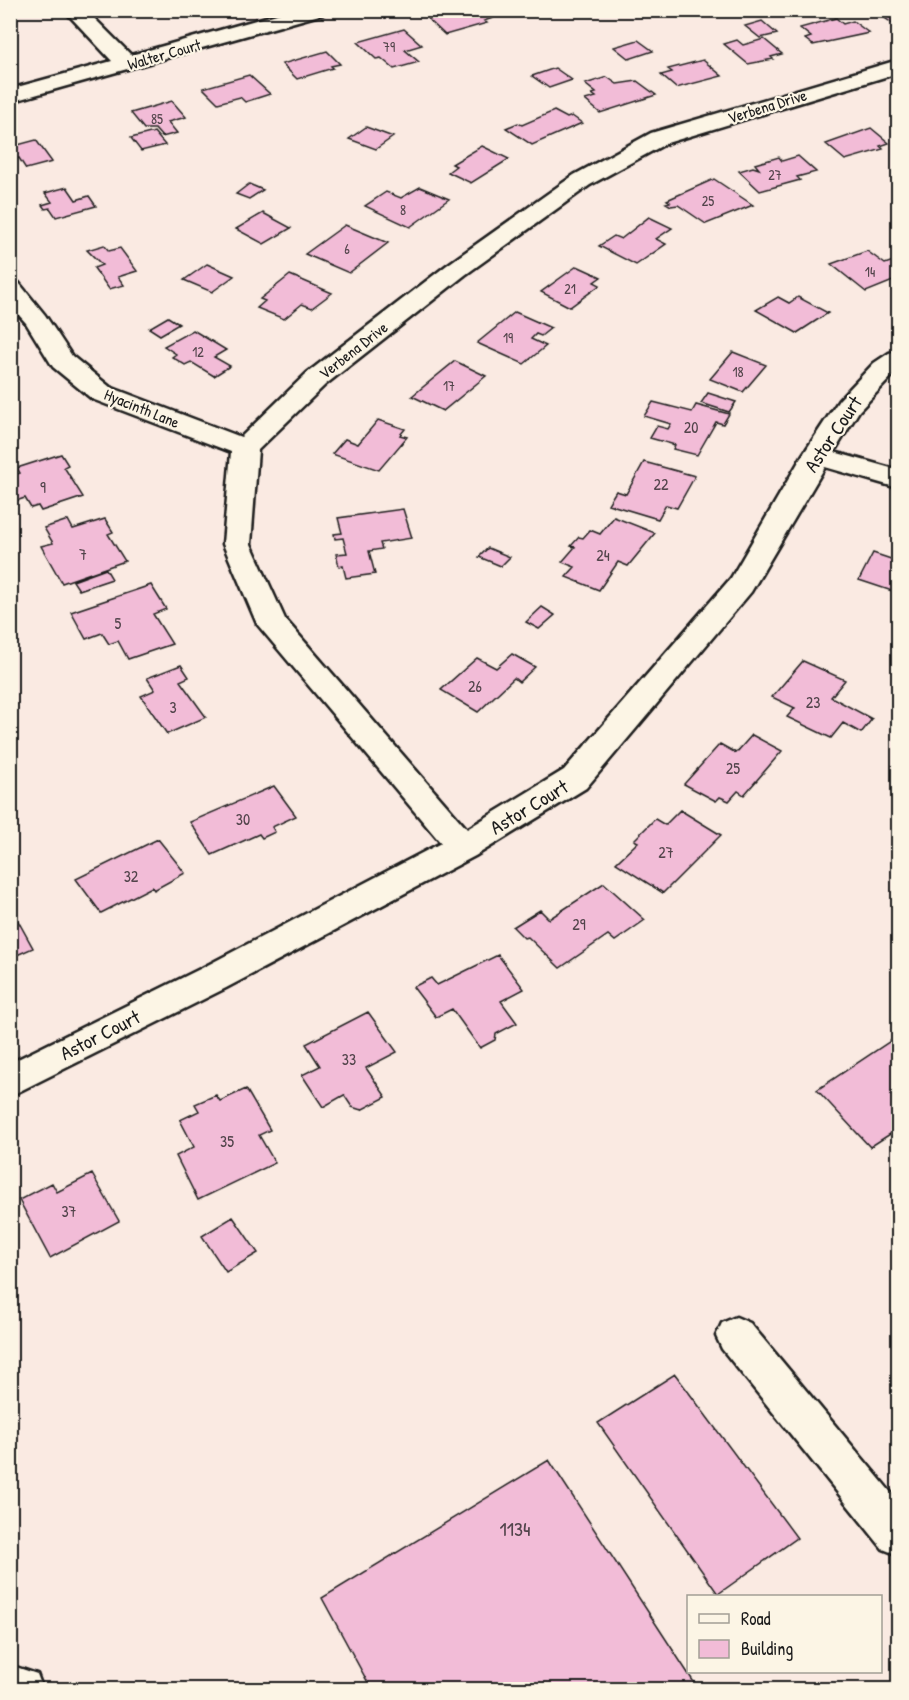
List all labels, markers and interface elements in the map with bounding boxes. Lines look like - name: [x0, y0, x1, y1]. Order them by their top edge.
- street label: Walter Court: [125, 33, 204, 75]
- house number: 79: [383, 37, 395, 56]
- street label: Verbena Drive: [725, 83, 810, 128]
- house number: 85: [151, 109, 163, 128]
- house number: 27: [768, 165, 782, 184]
- house number: 25: [702, 191, 714, 210]
- house number: 8: [400, 200, 406, 219]
- house number: 6: [344, 239, 350, 258]
- house number: 14: [865, 262, 875, 281]
- house number: 21: [564, 279, 576, 298]
- street label: Verbena Drive: [314, 316, 392, 384]
- house number: 19: [503, 328, 513, 347]
- house number: 12: [192, 342, 204, 361]
- house number: 18: [732, 362, 744, 381]
- house number: 17: [443, 376, 455, 395]
- street label: Hyacinth Lane: [101, 383, 183, 433]
- street label: Astor Court: [797, 389, 869, 477]
- house number: 20: [684, 416, 698, 438]
- house number: 22: [654, 473, 669, 495]
- house number: 9: [40, 476, 46, 498]
- house number: 7: [79, 543, 87, 565]
- house number: 24: [596, 544, 610, 566]
- house number: 5: [115, 612, 122, 634]
- house number: 26: [468, 675, 482, 697]
- house number: 23: [806, 691, 820, 713]
- house number: 3: [169, 696, 177, 718]
- house number: 25: [726, 757, 740, 779]
- street label: Astor Court: [485, 772, 574, 840]
- house number: 30: [236, 808, 250, 830]
- house number: 27: [658, 841, 674, 863]
- house number: 32: [124, 865, 139, 887]
- house number: 29: [572, 913, 586, 935]
- street label: Astor Court: [55, 1002, 145, 1066]
- house number: 33: [342, 1048, 356, 1070]
- house number: 35: [220, 1130, 234, 1152]
- house number: 37: [61, 1200, 77, 1222]
- house number: 1134: [500, 1515, 530, 1542]
- legend: [687, 1595, 882, 1673]
- text: Road: [741, 1606, 771, 1631]
- text: Building: [741, 1636, 793, 1661]

